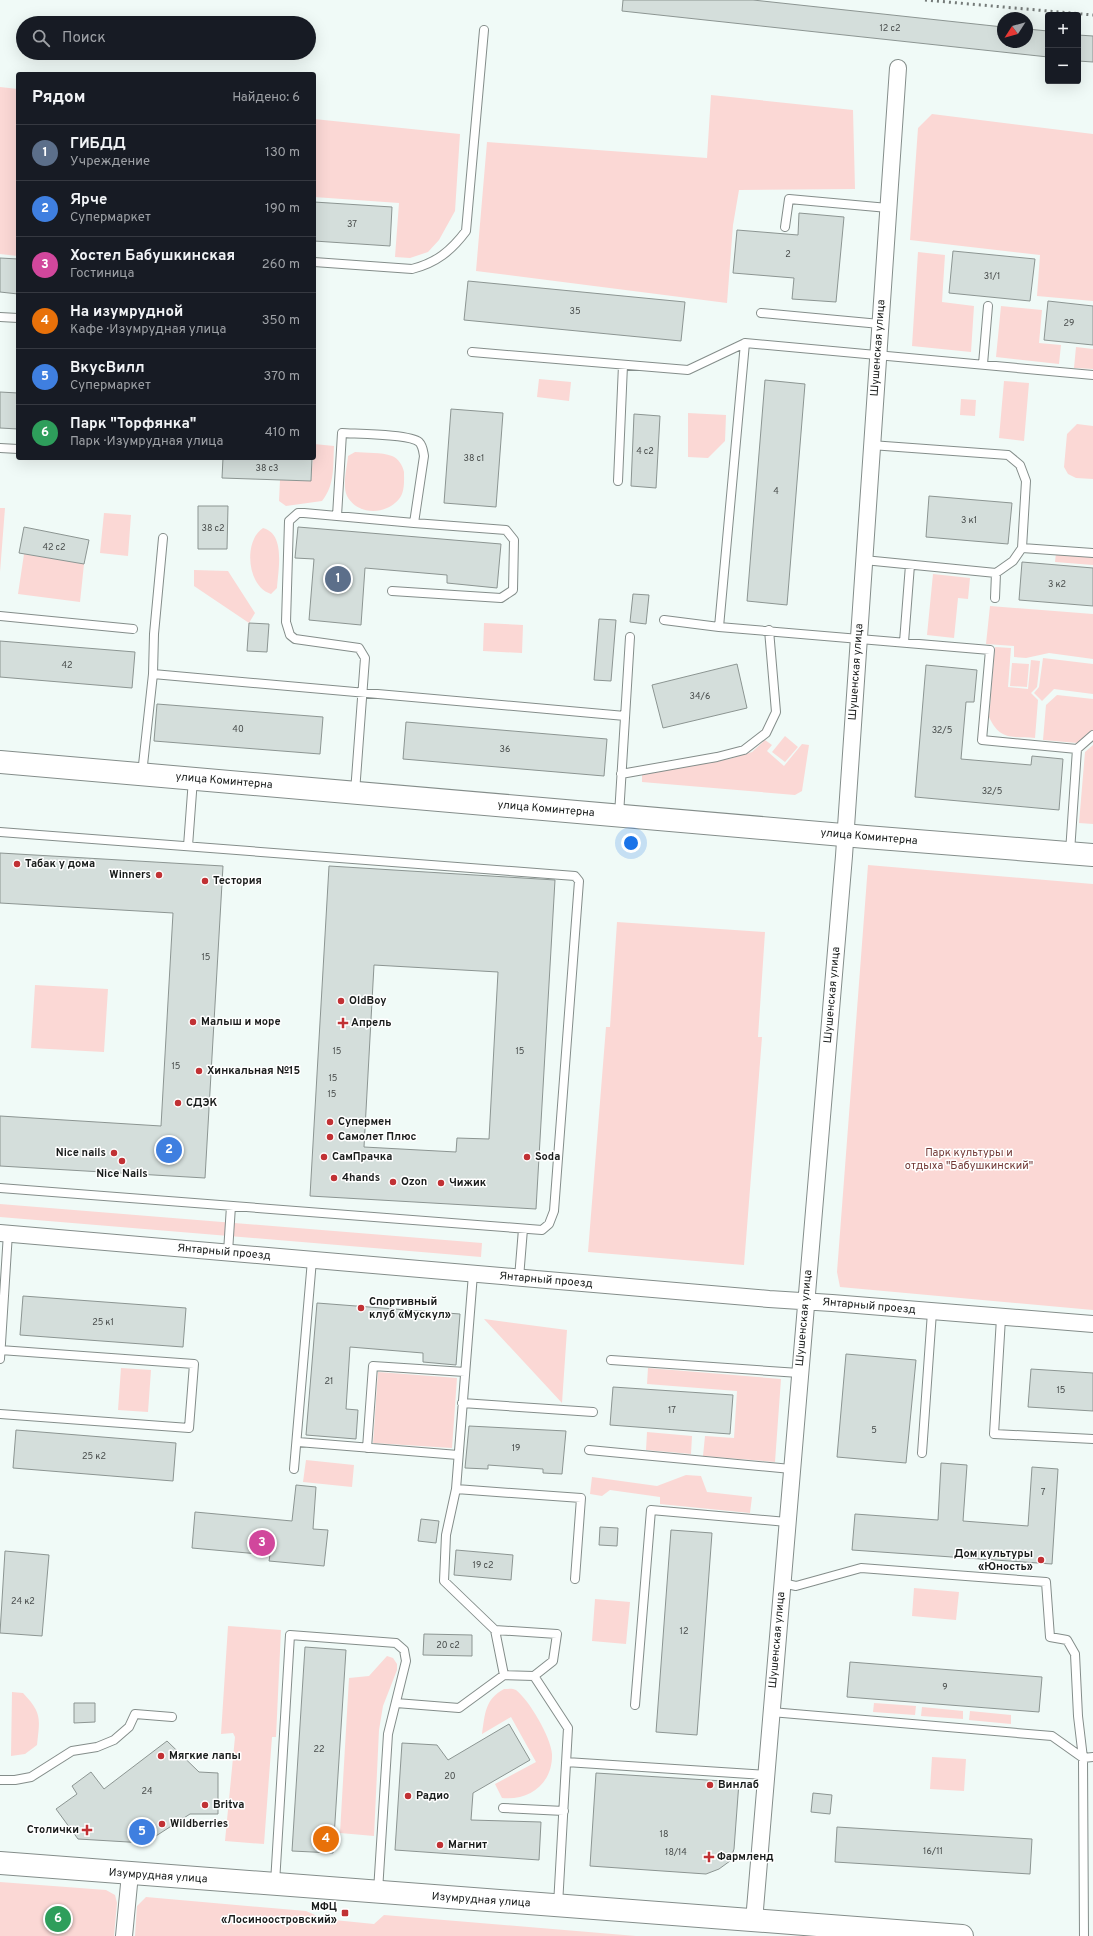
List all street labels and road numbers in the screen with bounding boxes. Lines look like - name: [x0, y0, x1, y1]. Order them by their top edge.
- street label: Шушенская улица: [868, 299, 888, 397]
- street label: Шушенская улица: [846, 623, 866, 721]
- street label: улица Коминтерна: [175, 770, 273, 792]
- street label: улица Коминтерна: [497, 798, 595, 820]
- street label: улица Коминтерна: [820, 826, 918, 848]
- street label: Шушенская улица: [821, 946, 843, 1044]
- street label: Янтарный проезд: [177, 1241, 271, 1263]
- street label: Янтарный проезд: [499, 1269, 593, 1291]
- street label: Шушенская улица: [793, 1269, 815, 1367]
- street label: Янтарный проезд: [822, 1295, 916, 1317]
- street label: Шушенская улица: [766, 1591, 788, 1689]
- street label: Изумрудная улица: [108, 1866, 208, 1886]
- street label: Изумрудная улица: [431, 1890, 531, 1910]

